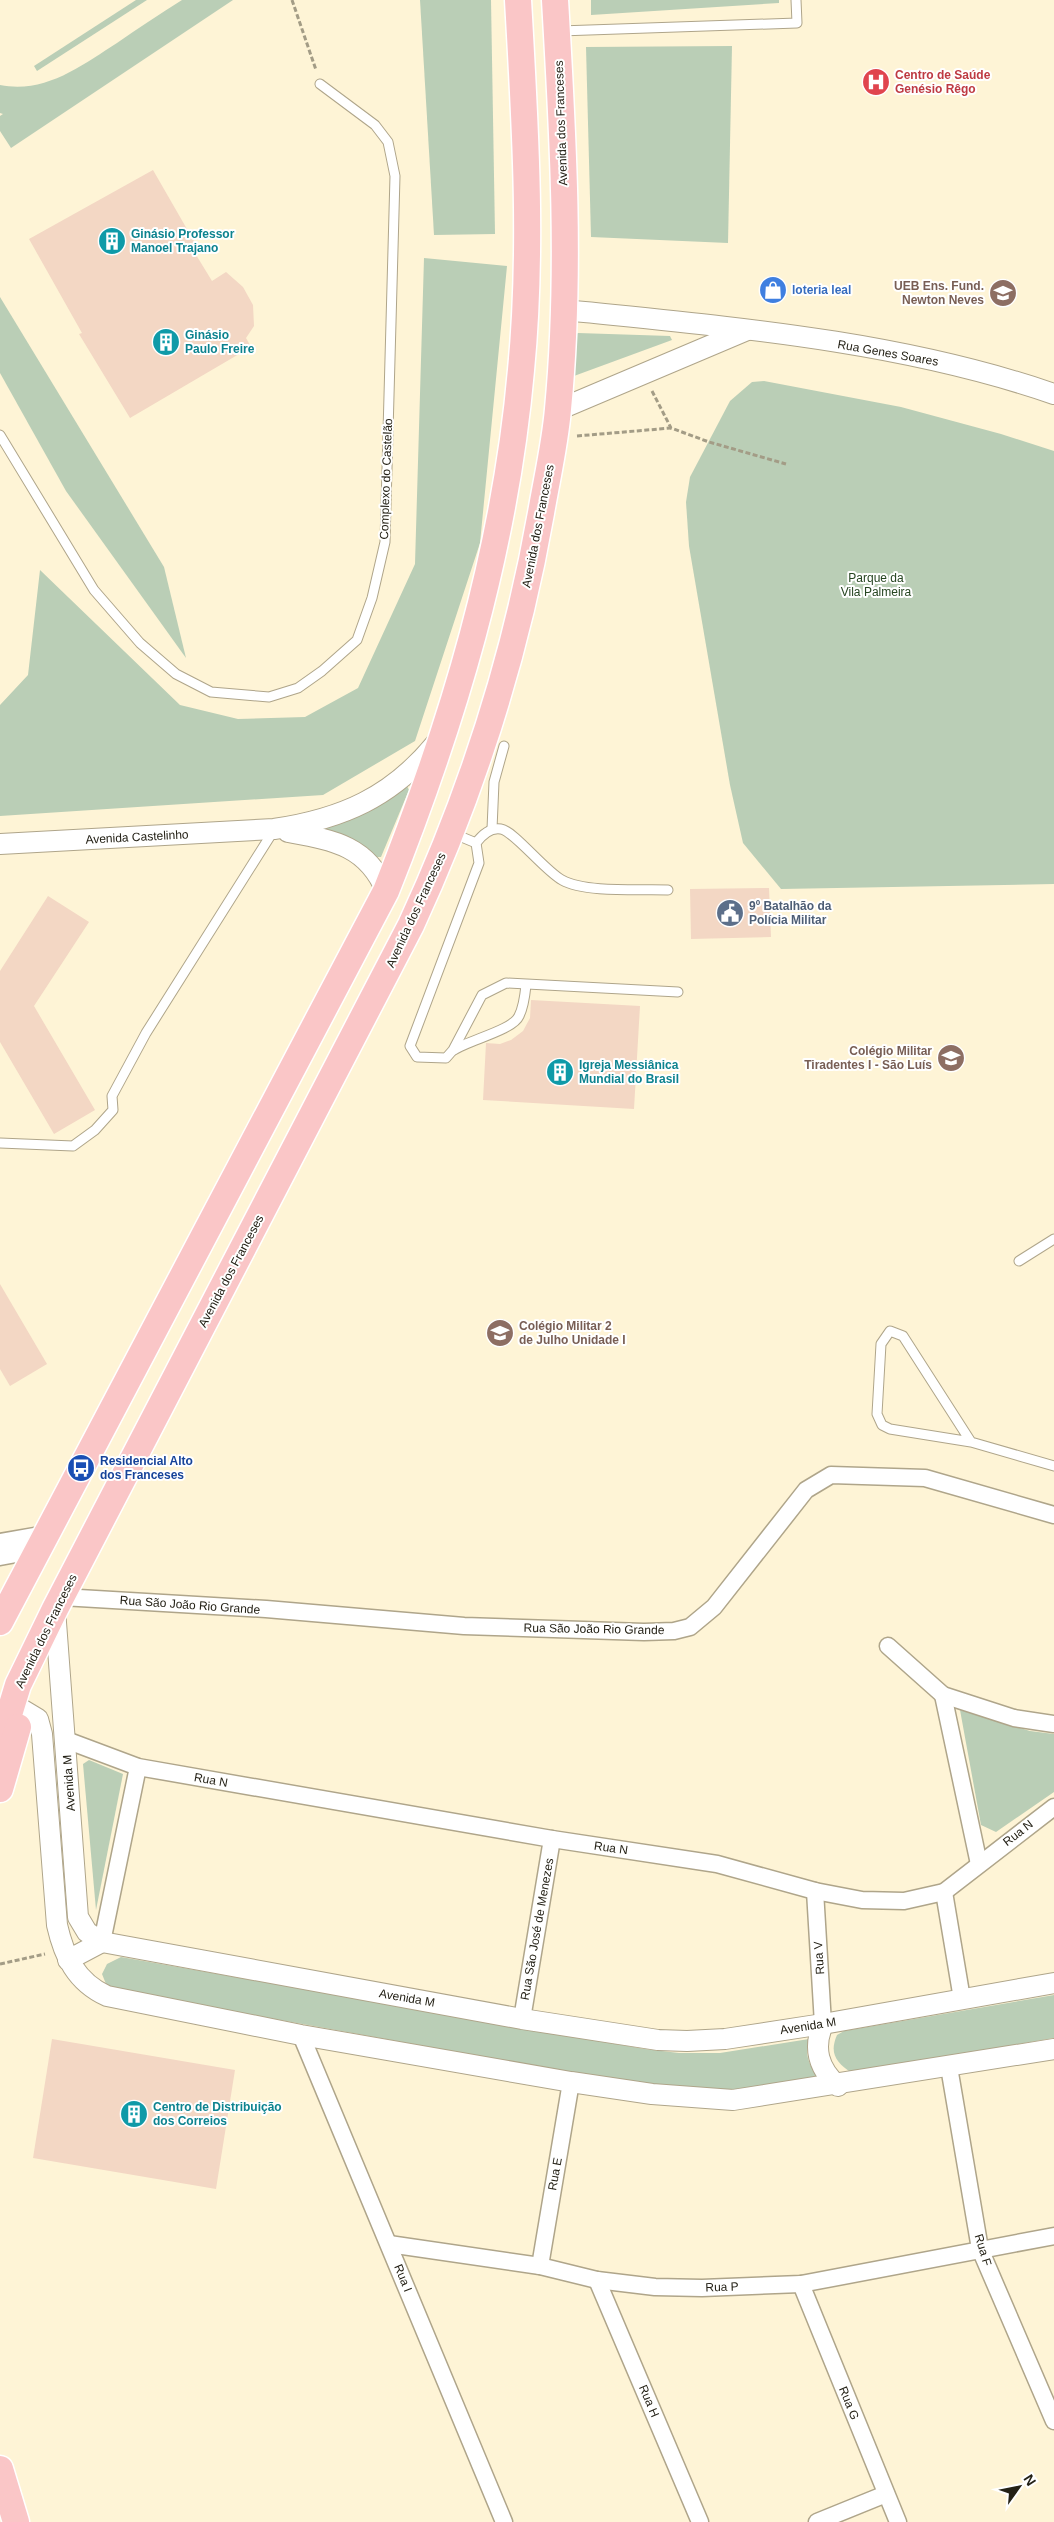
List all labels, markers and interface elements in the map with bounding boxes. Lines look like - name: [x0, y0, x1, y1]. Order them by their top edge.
- street label: Avenida dos Franceses: [552, 60, 570, 186]
- hospital icon: Centro de Saúde Genésio Rêgo: [861, 67, 891, 97]
- place label: Centro de Saúde Genésio Rêgo: [895, 68, 991, 96]
- building icon: Ginásio Professor Manoel Trajano: [97, 226, 127, 256]
- place label: Ginásio Professor Manoel Trajano: [131, 227, 235, 255]
- shop icon: loteria leal: [758, 275, 788, 305]
- school or university icon: UEB Ens. Fund. Newton Neves: [988, 278, 1018, 308]
- place label: UEB Ens. Fund. Newton Neves: [894, 279, 984, 307]
- place label: loteria leal: [792, 283, 851, 297]
- building icon: Ginásio Paulo Freire: [151, 327, 181, 357]
- place label: Ginásio Paulo Freire: [185, 328, 255, 356]
- street label: Rua Genes Soares: [837, 337, 939, 369]
- street label: Complexo do Castelão: [377, 418, 395, 540]
- street label: Avenida dos Franceses: [519, 463, 557, 589]
- park label: Parque da Vila Palmeira: [841, 571, 912, 599]
- street label: Avenida Castelinho: [85, 827, 189, 847]
- street label: Avenida dos Franceses: [383, 850, 449, 970]
- public building icon: 9º Batalhão da Polícia Militar: [715, 898, 745, 928]
- place label: 9º Batalhão da Polícia Militar: [749, 899, 832, 927]
- school or university icon: Colégio Militar Tiradentes I - São Luís: [936, 1043, 966, 1073]
- place label: Colégio Militar Tiradentes I - São Luís: [804, 1044, 932, 1072]
- building icon: Igreja Messiânica Mundial do Brasil: [545, 1057, 575, 1087]
- place label: Igreja Messiânica Mundial do Brasil: [579, 1058, 679, 1086]
- street label: Avenida dos Franceses: [195, 1212, 267, 1330]
- school or university icon: Colégio Militar 2 de Julho Unidade I: [485, 1318, 515, 1348]
- place label: Colégio Militar 2 de Julho Unidade I: [519, 1319, 626, 1347]
- bus stop icon: Residencial Alto dos Franceses: [66, 1453, 96, 1483]
- place label: Residencial Alto dos Franceses: [100, 1454, 193, 1482]
- street label: Avenida dos Franceses: [12, 1572, 80, 1690]
- street label: Rua São João Rio Grande: [119, 1593, 261, 1617]
- street label: Rua São João Rio Grande: [524, 1621, 665, 1637]
- street label: Avenida M: [60, 1754, 78, 1812]
- street label: Rua N: [193, 1770, 229, 1790]
- street label: Rua N: [1000, 1817, 1036, 1849]
- street label: Rua N: [593, 1839, 629, 1857]
- street label: Rua São José de Menezes: [518, 1857, 556, 2001]
- street label: Rua V: [811, 1941, 827, 1975]
- street label: Avenida M: [378, 1986, 436, 2010]
- street label: Avenida M: [779, 2015, 837, 2037]
- building icon: Centro de Distribuição dos Correios: [119, 2099, 149, 2129]
- place label: Centro de Distribuição dos Correios: [153, 2100, 282, 2128]
- street label: Rua E: [545, 2156, 565, 2192]
- street label: Rua F: [972, 2232, 994, 2268]
- street label: Rua I: [391, 2262, 415, 2294]
- street label: Rua P: [705, 2279, 739, 2295]
- street label: Rua H: [636, 2383, 662, 2419]
- street label: Rua G: [836, 2384, 862, 2422]
- north arrow: [994, 2462, 1044, 2512]
- text: N: [1020, 2471, 1039, 2489]

